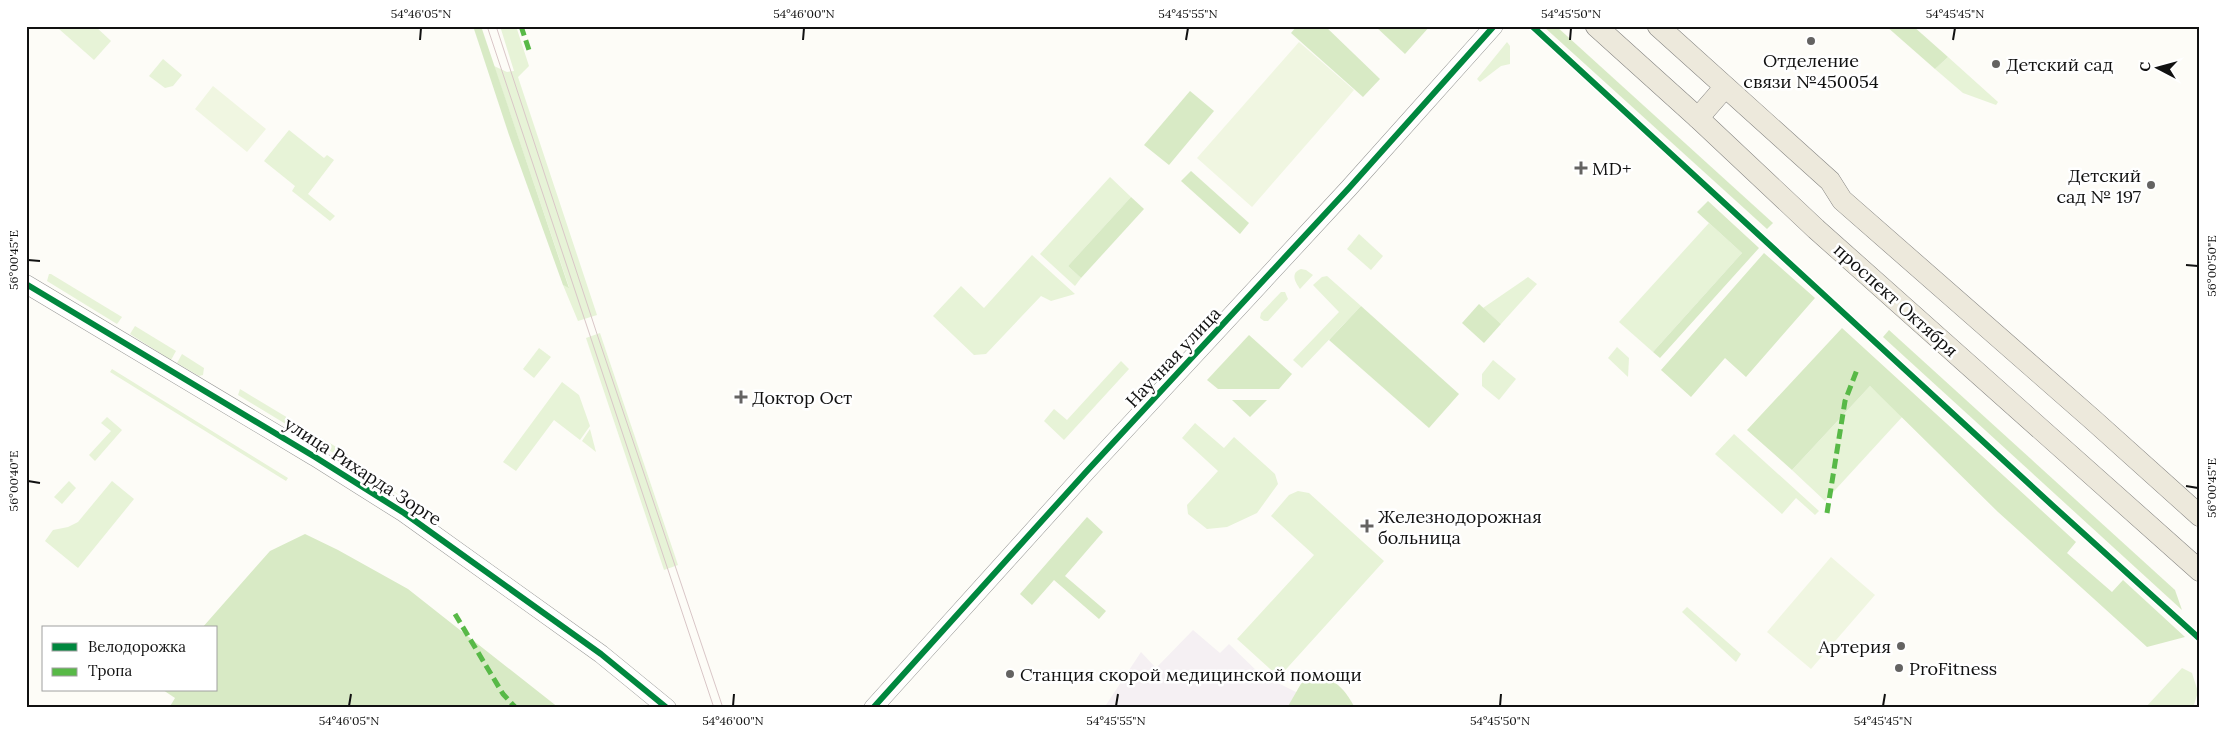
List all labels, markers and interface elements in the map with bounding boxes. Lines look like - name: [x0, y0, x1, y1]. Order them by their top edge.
- text: 54°46'05"N: [391, 6, 451, 21]
- text: 54°46'00"N: [773, 6, 835, 21]
- text: 54°45'55"N: [1158, 6, 1218, 21]
- text: 54°45'50"N: [1541, 6, 1601, 21]
- text: 54°45'45"N: [1926, 6, 1984, 21]
- marker: Отделение связи №450054: [1805, 35, 1817, 47]
- north arrow: [2134, 42, 2184, 92]
- place label: Отделение связи №450054: [1743, 49, 1879, 93]
- place label: Детский сад: [2006, 53, 2113, 76]
- marker: Детский сад: [1990, 58, 2002, 70]
- text: С: [2136, 61, 2155, 72]
- place label: MD+: [1592, 157, 1631, 180]
- marker: MD+: [1574, 161, 1588, 175]
- place label: Детский сад № 197: [2056, 164, 2141, 208]
- marker: Детский сад № 197: [2145, 179, 2157, 191]
- text: 56°00'45"E: [6, 230, 21, 290]
- text: 56°00'50"E: [2204, 235, 2219, 297]
- street label: проспект Октября: [1829, 238, 1963, 362]
- street label: Научная улица: [1120, 302, 1226, 412]
- place label: Доктор Ост: [752, 386, 852, 409]
- marker: Доктор Ост: [734, 390, 748, 404]
- street label: улица Рихарда Зорге: [280, 412, 446, 531]
- text: 56°00'40"E: [6, 451, 21, 511]
- text: 56°00'45"E: [2204, 458, 2219, 518]
- place label: Железнодорожная больница: [1378, 505, 1542, 549]
- marker: Железнодорожная больница: [1360, 519, 1374, 533]
- legend: [42, 626, 218, 692]
- place label: Артерия: [1817, 635, 1891, 658]
- text: Велодорожка: [88, 637, 186, 656]
- marker: Артерия: [1895, 640, 1907, 652]
- place label: ProFitness: [1909, 657, 1997, 680]
- text: Тропа: [88, 661, 133, 680]
- marker: ProFitness: [1893, 662, 1905, 674]
- place label: Станция скорой медицинской помощи: [1020, 663, 1362, 686]
- marker: Станция скорой медицинской помощи: [1004, 668, 1016, 680]
- text: 54°46'05"N: [319, 713, 379, 728]
- text: 54°46'00"N: [702, 713, 764, 728]
- text: 54°45'55"N: [1086, 713, 1146, 728]
- text: 54°45'50"N: [1470, 713, 1530, 728]
- text: 54°45'45"N: [1854, 713, 1912, 728]

